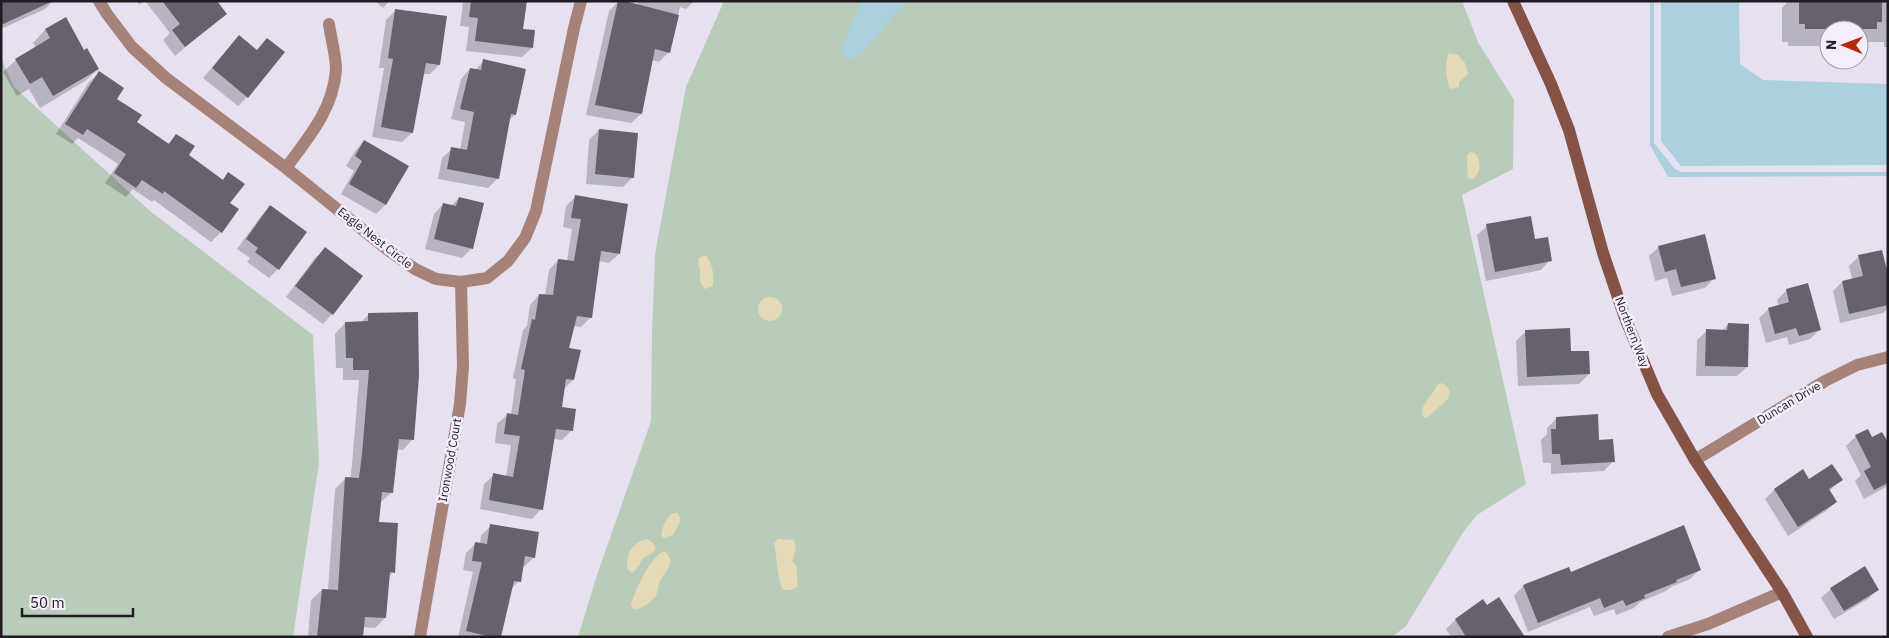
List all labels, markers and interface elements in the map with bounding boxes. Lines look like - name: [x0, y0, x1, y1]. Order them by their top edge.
- north arrow: [1819, 20, 1869, 70]
- text: N: [1822, 40, 1840, 50]
- street label: Eagle Nest Circle: [335, 204, 416, 272]
- street label: Northern Way: [1612, 294, 1653, 369]
- street label: Duncan Drive: [1754, 377, 1824, 427]
- street label: Ironwood Court: [435, 417, 464, 503]
- scale bar: [22, 586, 134, 618]
- text: 50 m: [30, 593, 65, 612]

